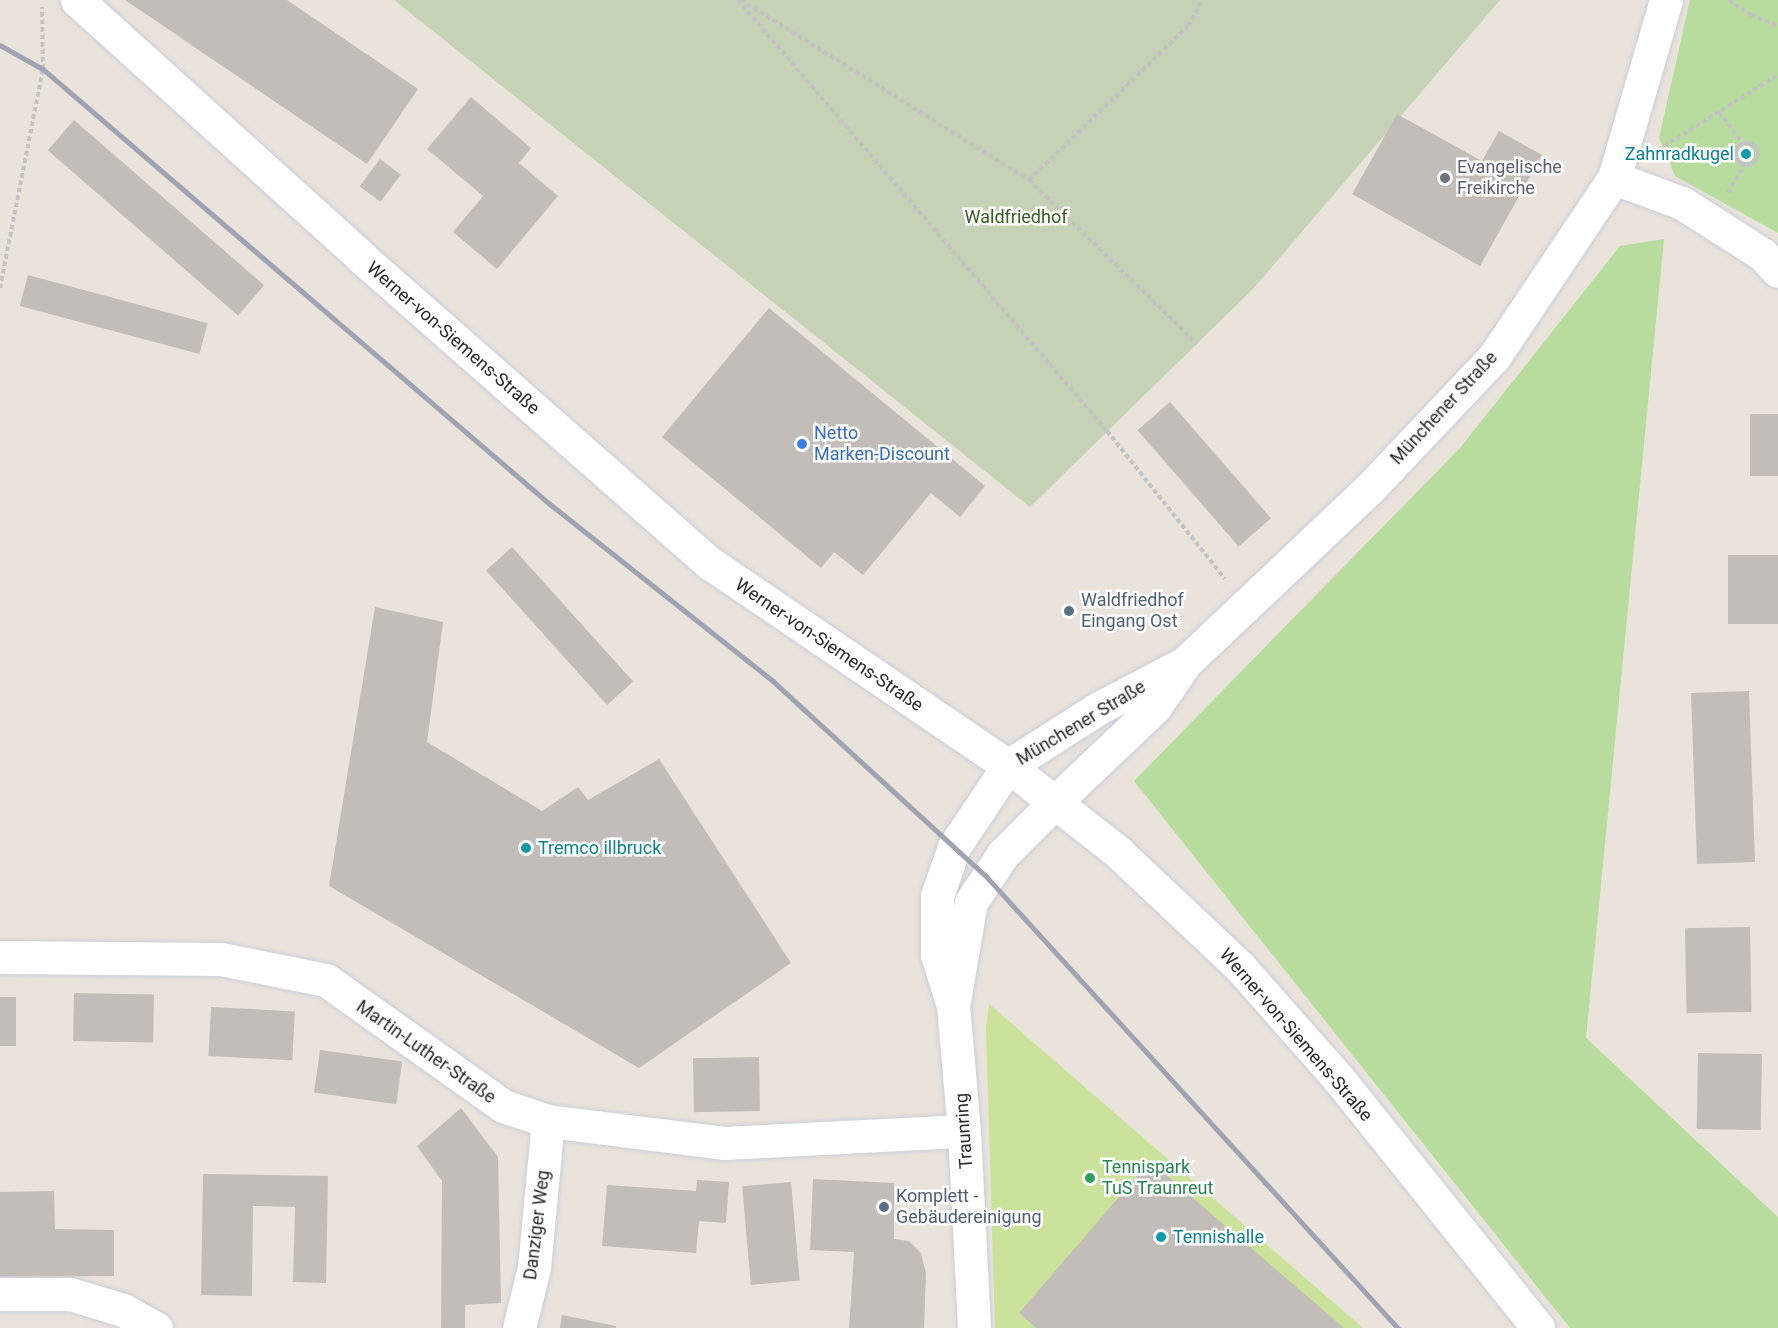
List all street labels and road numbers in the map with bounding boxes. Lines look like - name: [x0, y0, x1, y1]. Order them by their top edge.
- street label: Werner-von-Siemens-Straße: [362, 257, 544, 419]
- street label: Münchener Straße: [1386, 347, 1502, 469]
- street label: Werner-von-Siemens-Straße: [731, 574, 927, 716]
- street label: Münchener Straße: [1012, 676, 1150, 770]
- street label: Werner-von-Siemens-Straße: [1215, 944, 1377, 1126]
- street label: Martin-Luther-Straße: [352, 996, 500, 1108]
- street label: Traunring: [951, 1092, 977, 1170]
- street label: Danziger Weg: [520, 1169, 554, 1281]

